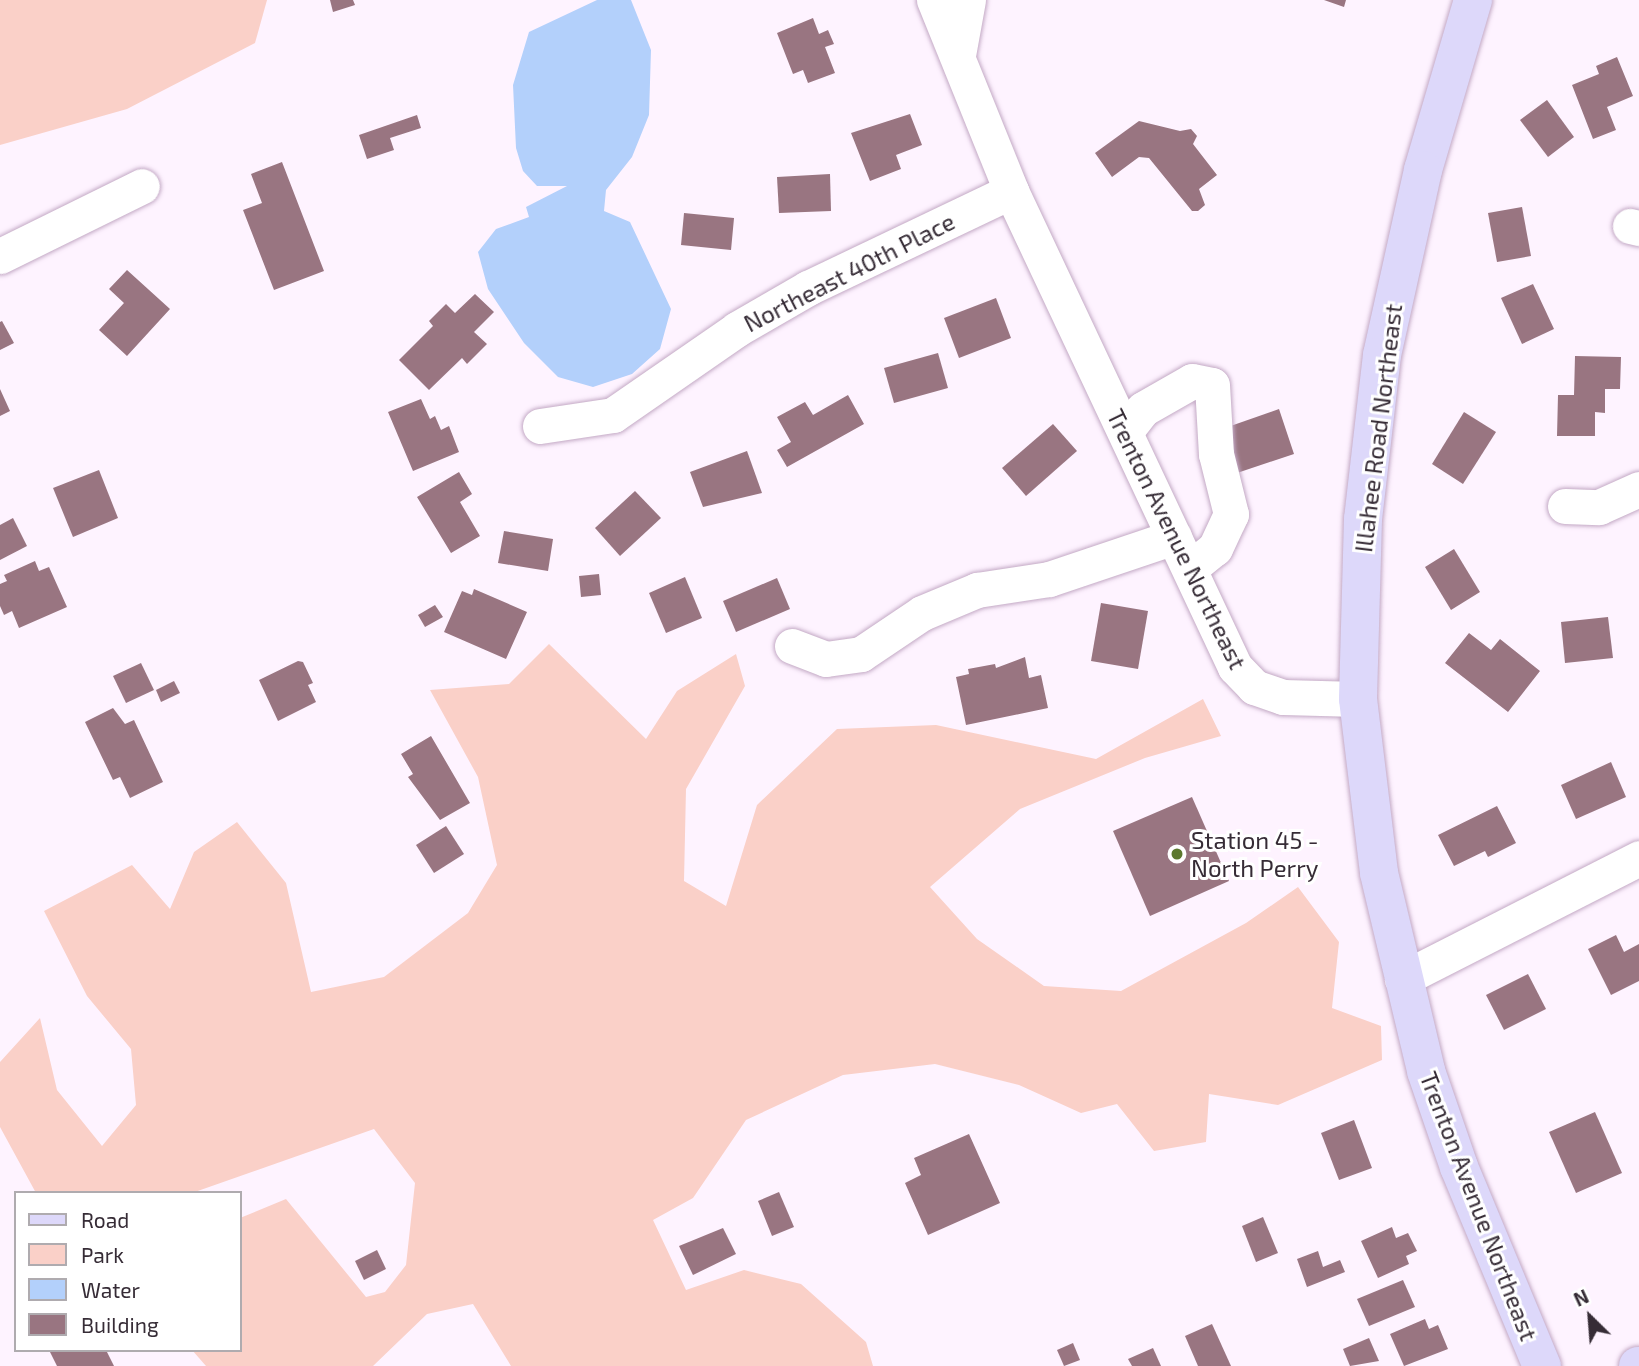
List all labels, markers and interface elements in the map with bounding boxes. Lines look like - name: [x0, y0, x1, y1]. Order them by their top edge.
- street label: Northeast 40th Place: [739, 206, 959, 338]
- street label: Illahee Road Northeast: [1348, 302, 1408, 554]
- street label: Trenton Avenue Northeast: [1101, 404, 1253, 674]
- place label: Station 45 - North Perry: [1191, 826, 1318, 882]
- marker: Station 45 - North Perry: [1169, 846, 1185, 862]
- street label: Trenton Avenue Northeast: [1414, 1067, 1544, 1345]
- legend: [14, 1191, 242, 1352]
- text: Road: [81, 1207, 129, 1232]
- text: Park: [81, 1242, 124, 1267]
- text: Water: [81, 1277, 140, 1302]
- north arrow: [1555, 1282, 1625, 1352]
- text: N: [1570, 1284, 1592, 1311]
- text: Building: [81, 1312, 159, 1337]

